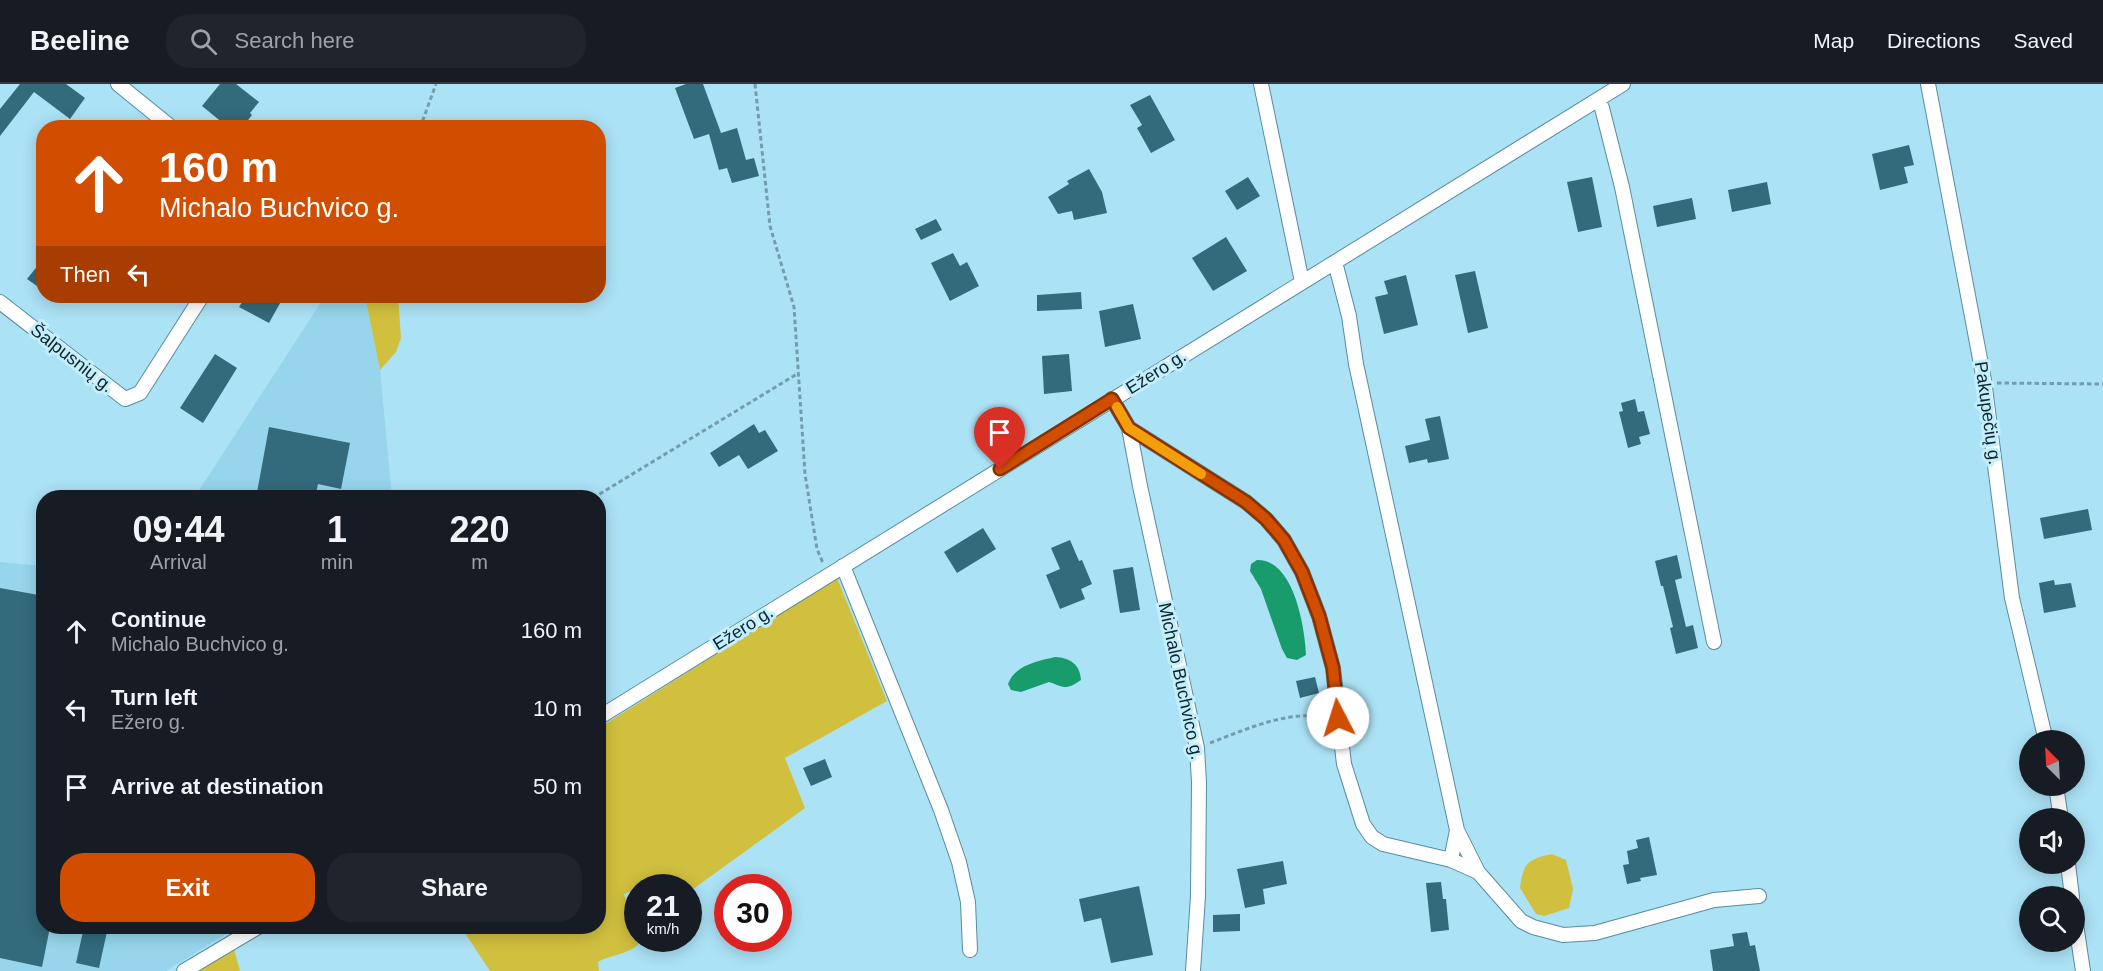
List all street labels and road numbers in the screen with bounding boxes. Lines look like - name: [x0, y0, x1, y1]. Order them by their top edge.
- street label: Šalpusnių g.: [27, 319, 118, 396]
- street label: Ežero g.: [1122, 346, 1190, 398]
- street label: Pakupečių g.: [1971, 360, 2005, 466]
- street label: Michalo Buchvico g.: [1155, 601, 1207, 761]
- street label: Ežero g.: [709, 602, 777, 654]

